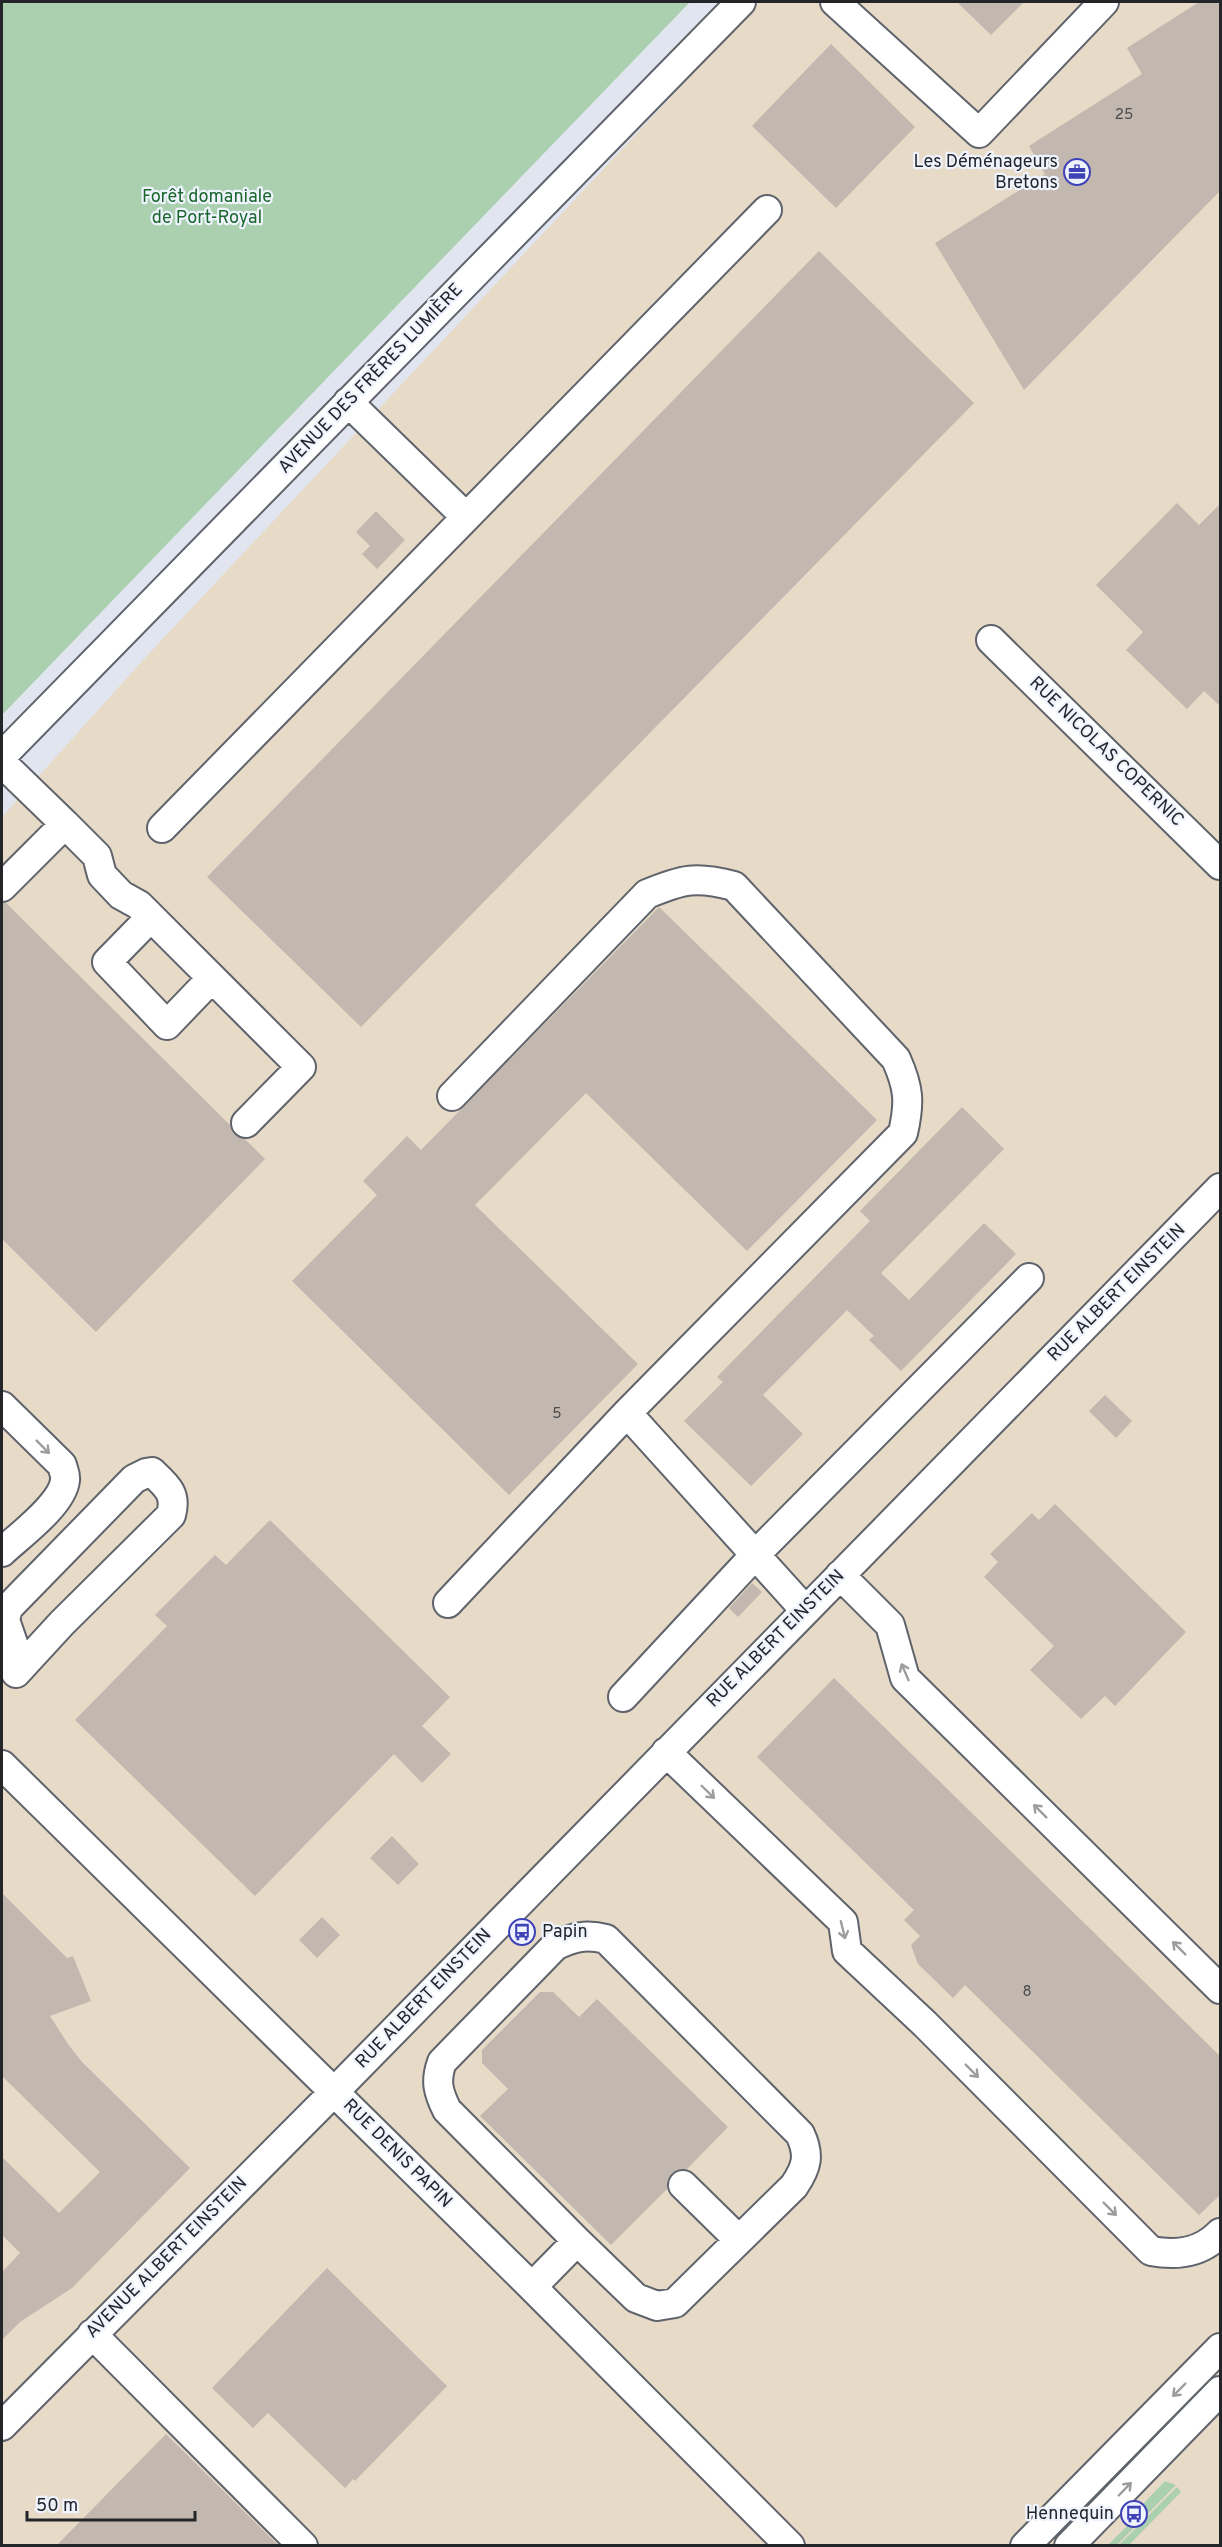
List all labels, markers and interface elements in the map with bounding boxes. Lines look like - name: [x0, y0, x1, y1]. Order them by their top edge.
- house number: 25: [1115, 106, 1133, 125]
- place label: Les Déménageurs Bretons: [914, 151, 1058, 195]
- office icon: Les Déménageurs Bretons: [1062, 157, 1092, 187]
- park label: Forêt domaniale de Port-Royal: [142, 186, 272, 230]
- street label: AVENUE DES FRÈRES LUMIÈRE: [272, 278, 468, 479]
- street label: RUE NICOLAS COPERNIC: [1024, 672, 1188, 832]
- street label: RUE ALBERT EINSTEIN: [1043, 1219, 1191, 1367]
- house number: 5: [552, 1405, 562, 1424]
- one-way arrow: [36, 1439, 51, 1454]
- street label: RUE ALBERT EINSTEIN: [702, 1565, 850, 1713]
- one-way arrow: [899, 1664, 910, 1682]
- one-way arrow: [700, 1785, 715, 1800]
- one-way arrow: [1033, 1804, 1048, 1818]
- bus stop icon: Papin: [507, 1917, 537, 1947]
- one-way arrow: [838, 1920, 850, 1939]
- place label: Papin: [542, 1921, 588, 1944]
- street label: RUE ALBERT EINSTEIN: [351, 1924, 497, 2074]
- one-way arrow: [1171, 1941, 1186, 1955]
- house number: 8: [1022, 1983, 1032, 2002]
- one-way arrow: [964, 2063, 979, 2078]
- street label: RUE DENIS PAPIN: [337, 2094, 457, 2214]
- street label: AVENUE ALBERT EINSTEIN: [81, 2172, 253, 2344]
- one-way arrow: [1102, 2202, 1117, 2216]
- one-way arrow: [1172, 2382, 1187, 2397]
- one-way arrow: [1117, 2481, 1132, 2496]
- scale bar: [27, 2484, 195, 2522]
- text: 50 m: [36, 2495, 78, 2518]
- bus stop icon: Hennequin: [1119, 2499, 1149, 2529]
- place label: Hennequin: [1026, 2503, 1114, 2526]

